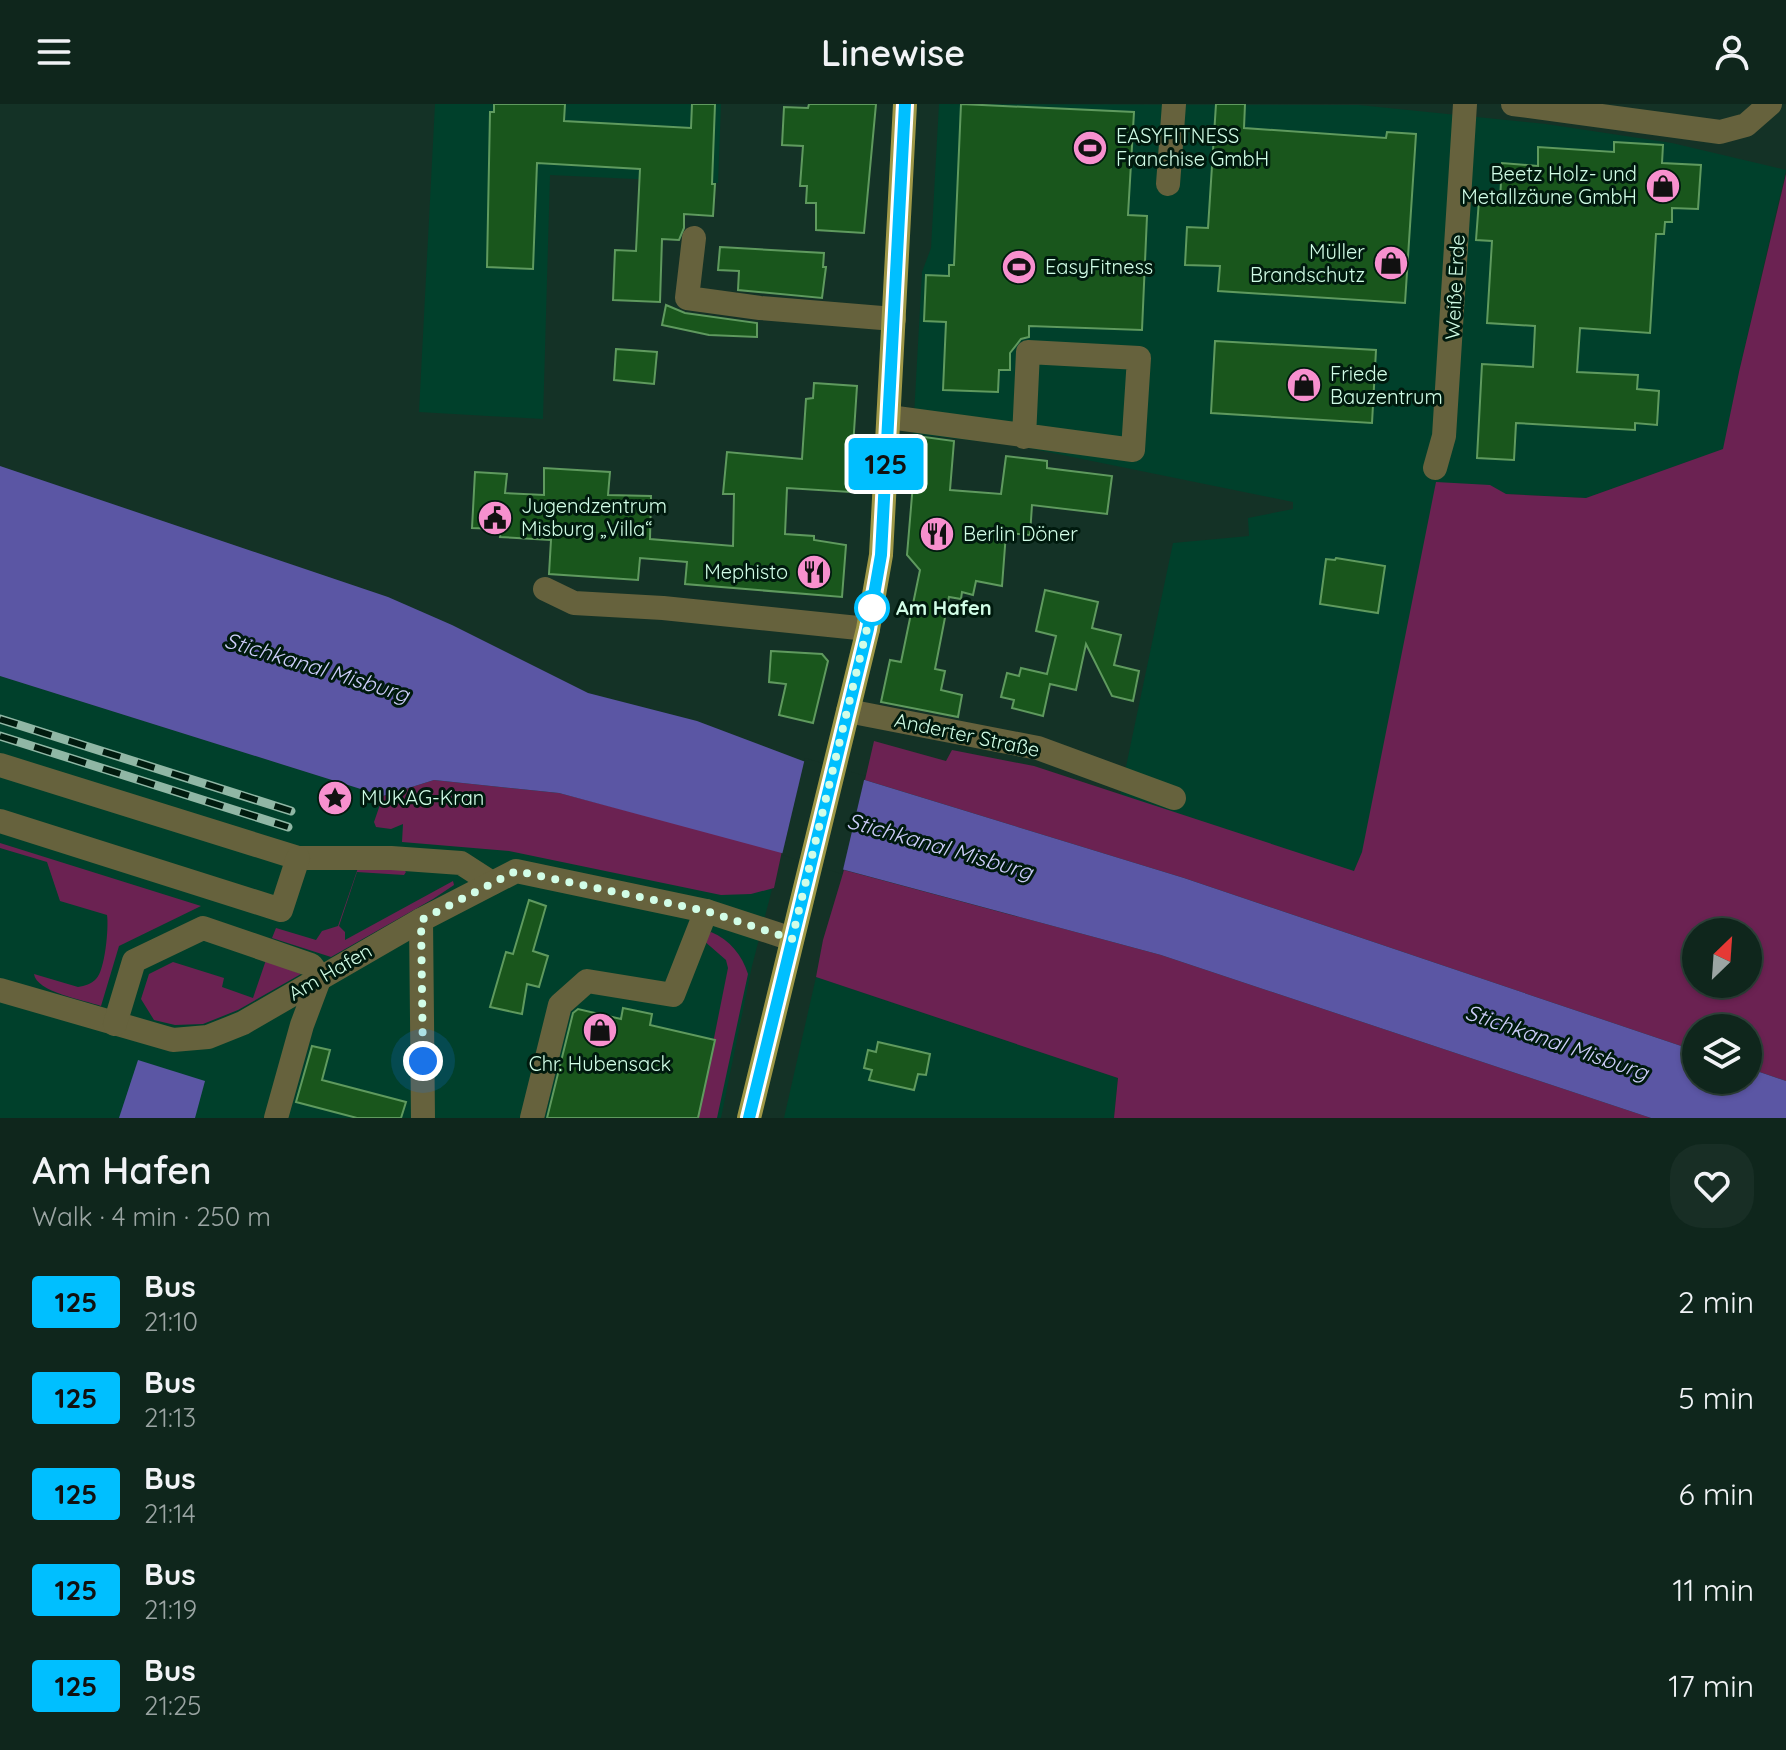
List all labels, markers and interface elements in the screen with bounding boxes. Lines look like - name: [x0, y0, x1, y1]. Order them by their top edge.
- icon: menu: [32, 30, 76, 74]
- text: Linewise: [821, 30, 965, 75]
- icon: person: [1710, 30, 1754, 74]
- place label: EASYFITNESS Franchise GmbH: [1116, 123, 1269, 171]
- sports icon: EASYFITNESS Franchise GmbH: [1071, 129, 1109, 167]
- place label: Beetz Holz- und Metallzäune GmbH: [1461, 161, 1637, 209]
- shop icon: Beetz Holz- und Metallzäune GmbH: [1644, 167, 1682, 205]
- street label: Weiße Erde: [1439, 234, 1470, 340]
- place label: Müller Brandschutz: [1250, 239, 1365, 287]
- shop icon: Müller Brandschutz: [1372, 244, 1410, 282]
- sports icon: EasyFitness: [1000, 248, 1038, 286]
- place label: EasyFitness: [1045, 254, 1153, 279]
- place label: Friede Bauzentrum: [1330, 361, 1443, 409]
- shop icon: Friede Bauzentrum: [1285, 366, 1323, 404]
- line badge: 125: [840, 438, 932, 490]
- text: 125: [865, 446, 907, 481]
- place label: Jugendzentrum Misburg „Villa“: [521, 493, 667, 541]
- public building icon: Jugendzentrum Misburg „Villa“: [476, 499, 514, 537]
- restaurant icon: Berlin Döner: [918, 515, 956, 553]
- place label: Berlin Döner: [963, 521, 1078, 546]
- restaurant icon: Mephisto: [795, 553, 833, 591]
- place label: Mephisto: [704, 559, 788, 584]
- marker: Am Hafen: [855, 591, 889, 625]
- place label: Am Hafen: [896, 595, 992, 620]
- water label: Stichkanal Misburg: [221, 626, 414, 709]
- street label: Anderter Straße: [892, 707, 1042, 762]
- place icon: MUKAG-Kran: [316, 779, 354, 817]
- place label: MUKAG-Kran: [361, 785, 484, 810]
- water label: Stichkanal Misburg: [844, 806, 1037, 886]
- north arrow: [1682, 918, 1762, 998]
- map controls: [1682, 918, 1762, 1094]
- street label: Am Hafen: [283, 938, 376, 1006]
- water label: Stichkanal Misburg: [1462, 998, 1653, 1087]
- shop icon: Chr. Hubensack: [581, 1011, 619, 1049]
- button: layers: [1682, 1014, 1762, 1094]
- your location: [403, 1041, 443, 1081]
- place label: Chr. Hubensack: [529, 1051, 671, 1076]
- button: heart: [1670, 1144, 1754, 1228]
- text: Am Hafen: [32, 1146, 212, 1194]
- text: Walk · 4 min · 250 m: [32, 1200, 271, 1233]
- text: Bus: [144, 1267, 196, 1305]
- text: 2 min: [1678, 1283, 1754, 1321]
- text: 125: [55, 1284, 97, 1319]
- text: 21:10: [144, 1305, 198, 1338]
- text: Bus: [144, 1363, 196, 1401]
- text: 5 min: [1678, 1379, 1754, 1417]
- text: 125: [55, 1380, 97, 1415]
- text: 21:13: [144, 1401, 196, 1434]
- text: Bus: [144, 1459, 196, 1497]
- text: 6 min: [1679, 1475, 1754, 1513]
- text: 125: [55, 1476, 97, 1511]
- text: 21:14: [144, 1497, 196, 1530]
- text: Bus: [144, 1555, 196, 1593]
- text: 11 min: [1672, 1571, 1754, 1609]
- text: 125: [55, 1572, 97, 1607]
- text: 21:19: [144, 1593, 197, 1626]
- text: Bus: [144, 1651, 196, 1689]
- text: 17 min: [1668, 1667, 1754, 1705]
- text: 125: [55, 1668, 97, 1703]
- text: 21:25: [144, 1689, 201, 1722]

